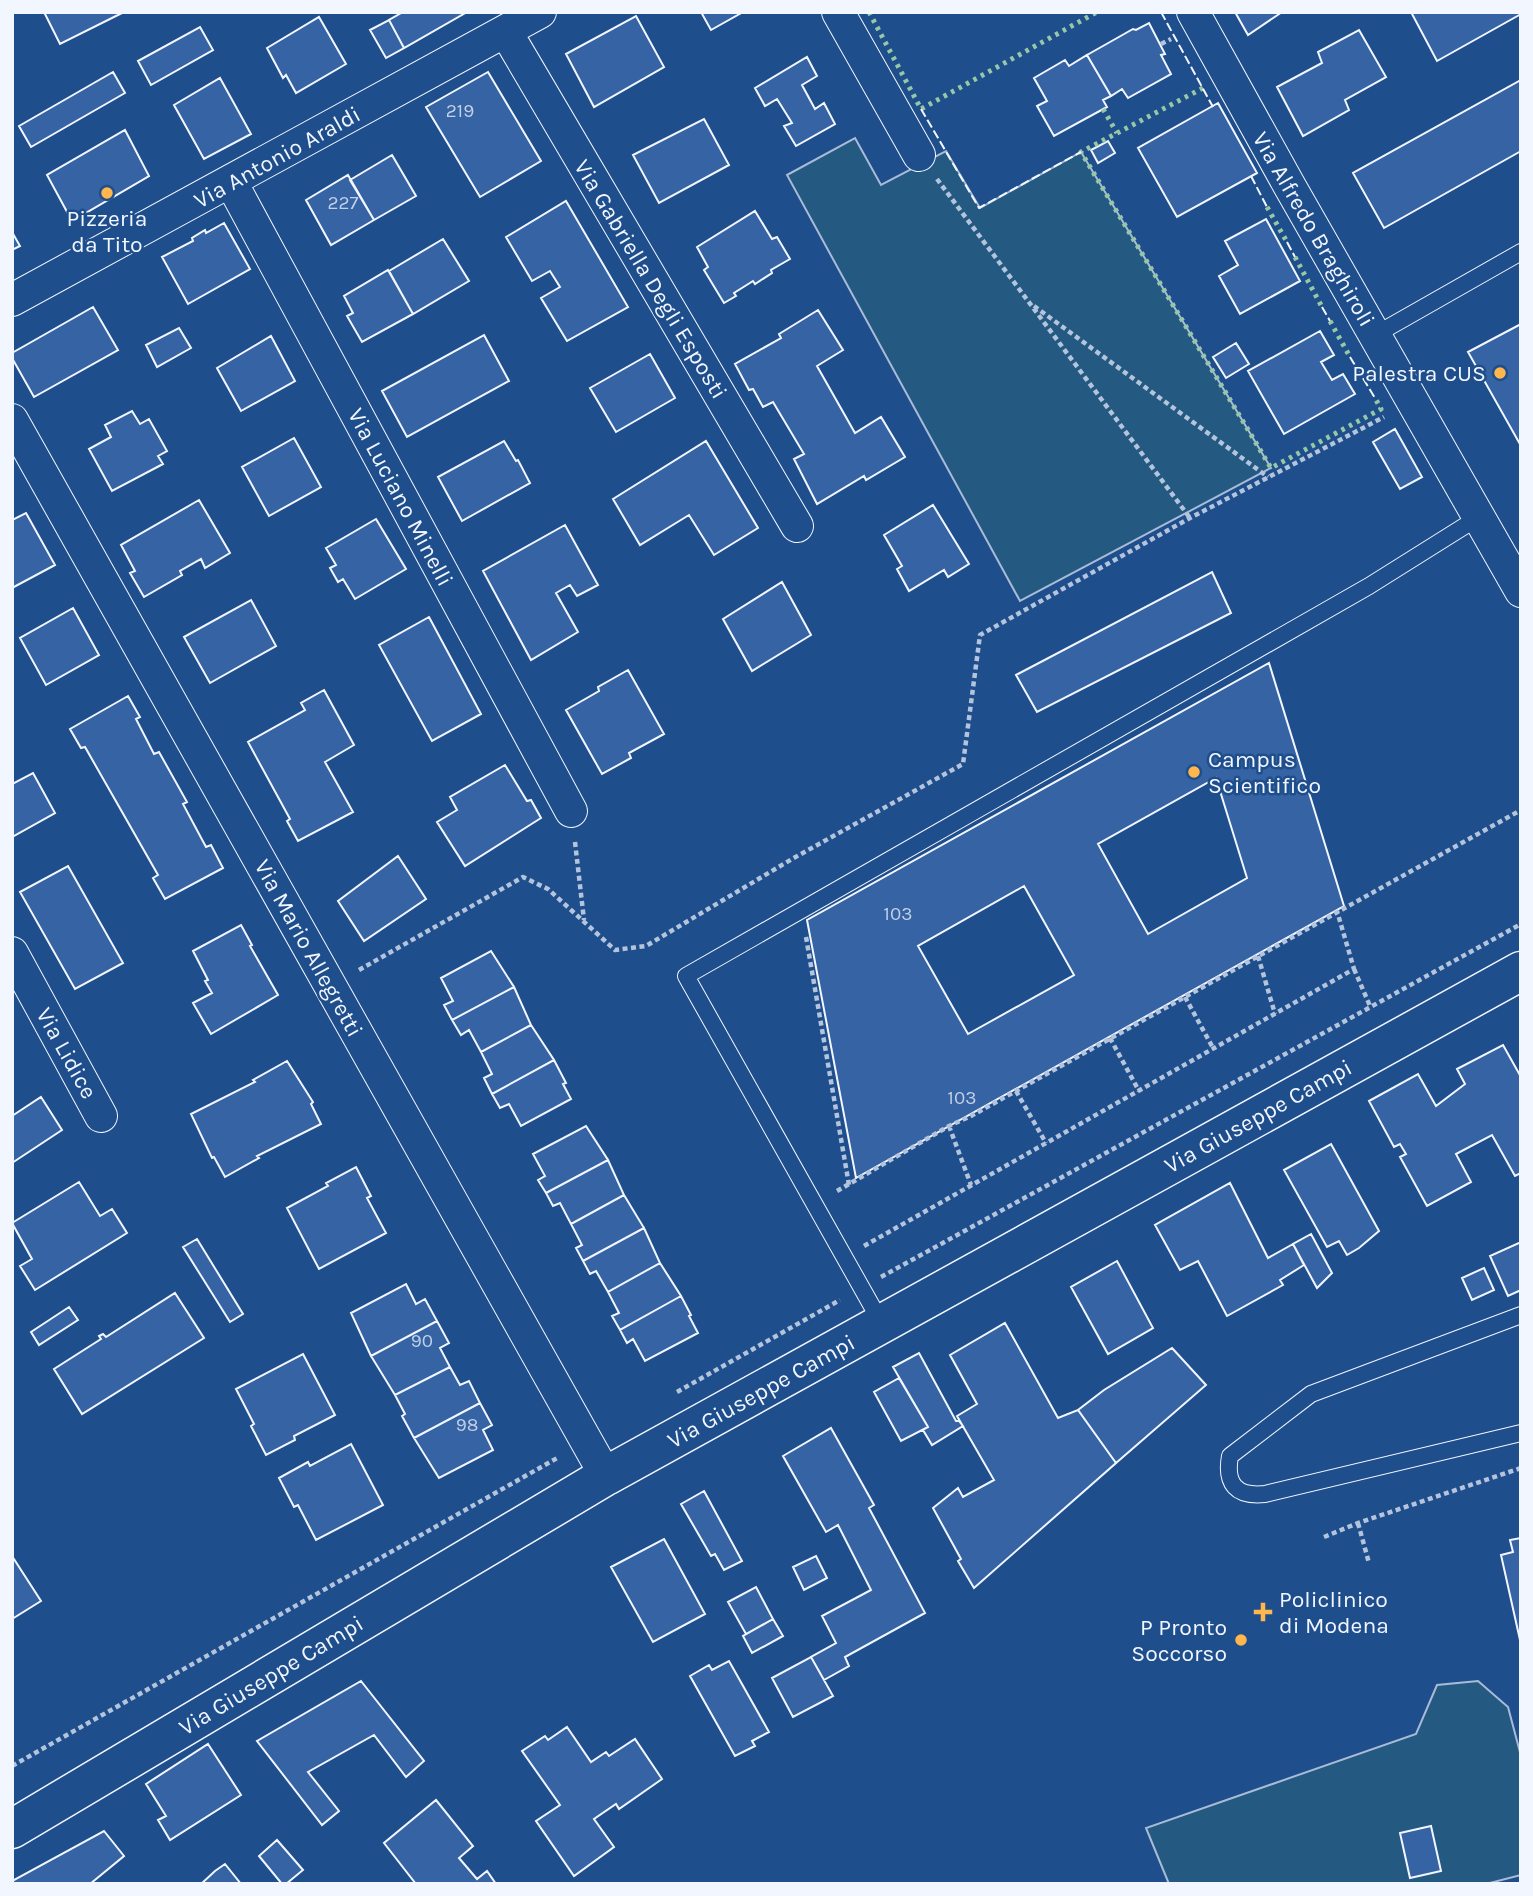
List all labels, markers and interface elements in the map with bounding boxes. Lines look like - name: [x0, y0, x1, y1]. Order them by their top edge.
- house number: 219: [446, 100, 474, 122]
- street label: Via Antonio Araldi: [189, 101, 365, 214]
- street label: Via Alfredo Braghiroli: [1247, 127, 1380, 331]
- street label: Via Gabriella Degli Esposti: [568, 155, 733, 404]
- marker: Pizzeria da Tito: [99, 185, 115, 201]
- house number: 227: [328, 192, 359, 214]
- place label: Pizzeria da Tito: [66, 205, 148, 258]
- place label: Palestra CUS: [1352, 360, 1486, 387]
- marker: Palestra CUS: [1492, 365, 1508, 381]
- street label: Via Luciano Minelli: [342, 404, 459, 591]
- place label: Campus Scientifico: [1208, 746, 1321, 799]
- marker: Campus Scientifico: [1186, 764, 1202, 780]
- street label: Via Mario Allegretti: [249, 855, 368, 1042]
- house number: 103: [884, 903, 912, 925]
- street label: Via Lidice: [31, 1003, 103, 1103]
- street label: Via Giuseppe Campi: [1160, 1054, 1357, 1179]
- house number: 103: [948, 1087, 976, 1109]
- street label: Via Giuseppe Campi: [663, 1329, 860, 1454]
- house number: 90: [411, 1330, 433, 1352]
- house number: 98: [456, 1414, 478, 1436]
- place label: Policlinico di Modena: [1279, 1586, 1389, 1639]
- marker: Policlinico di Modena: [1253, 1602, 1273, 1622]
- street label: Via Giuseppe Campi: [174, 1610, 368, 1741]
- place label: P Pronto Soccorso: [1131, 1614, 1227, 1667]
- marker: P Pronto Soccorso: [1233, 1632, 1249, 1648]

